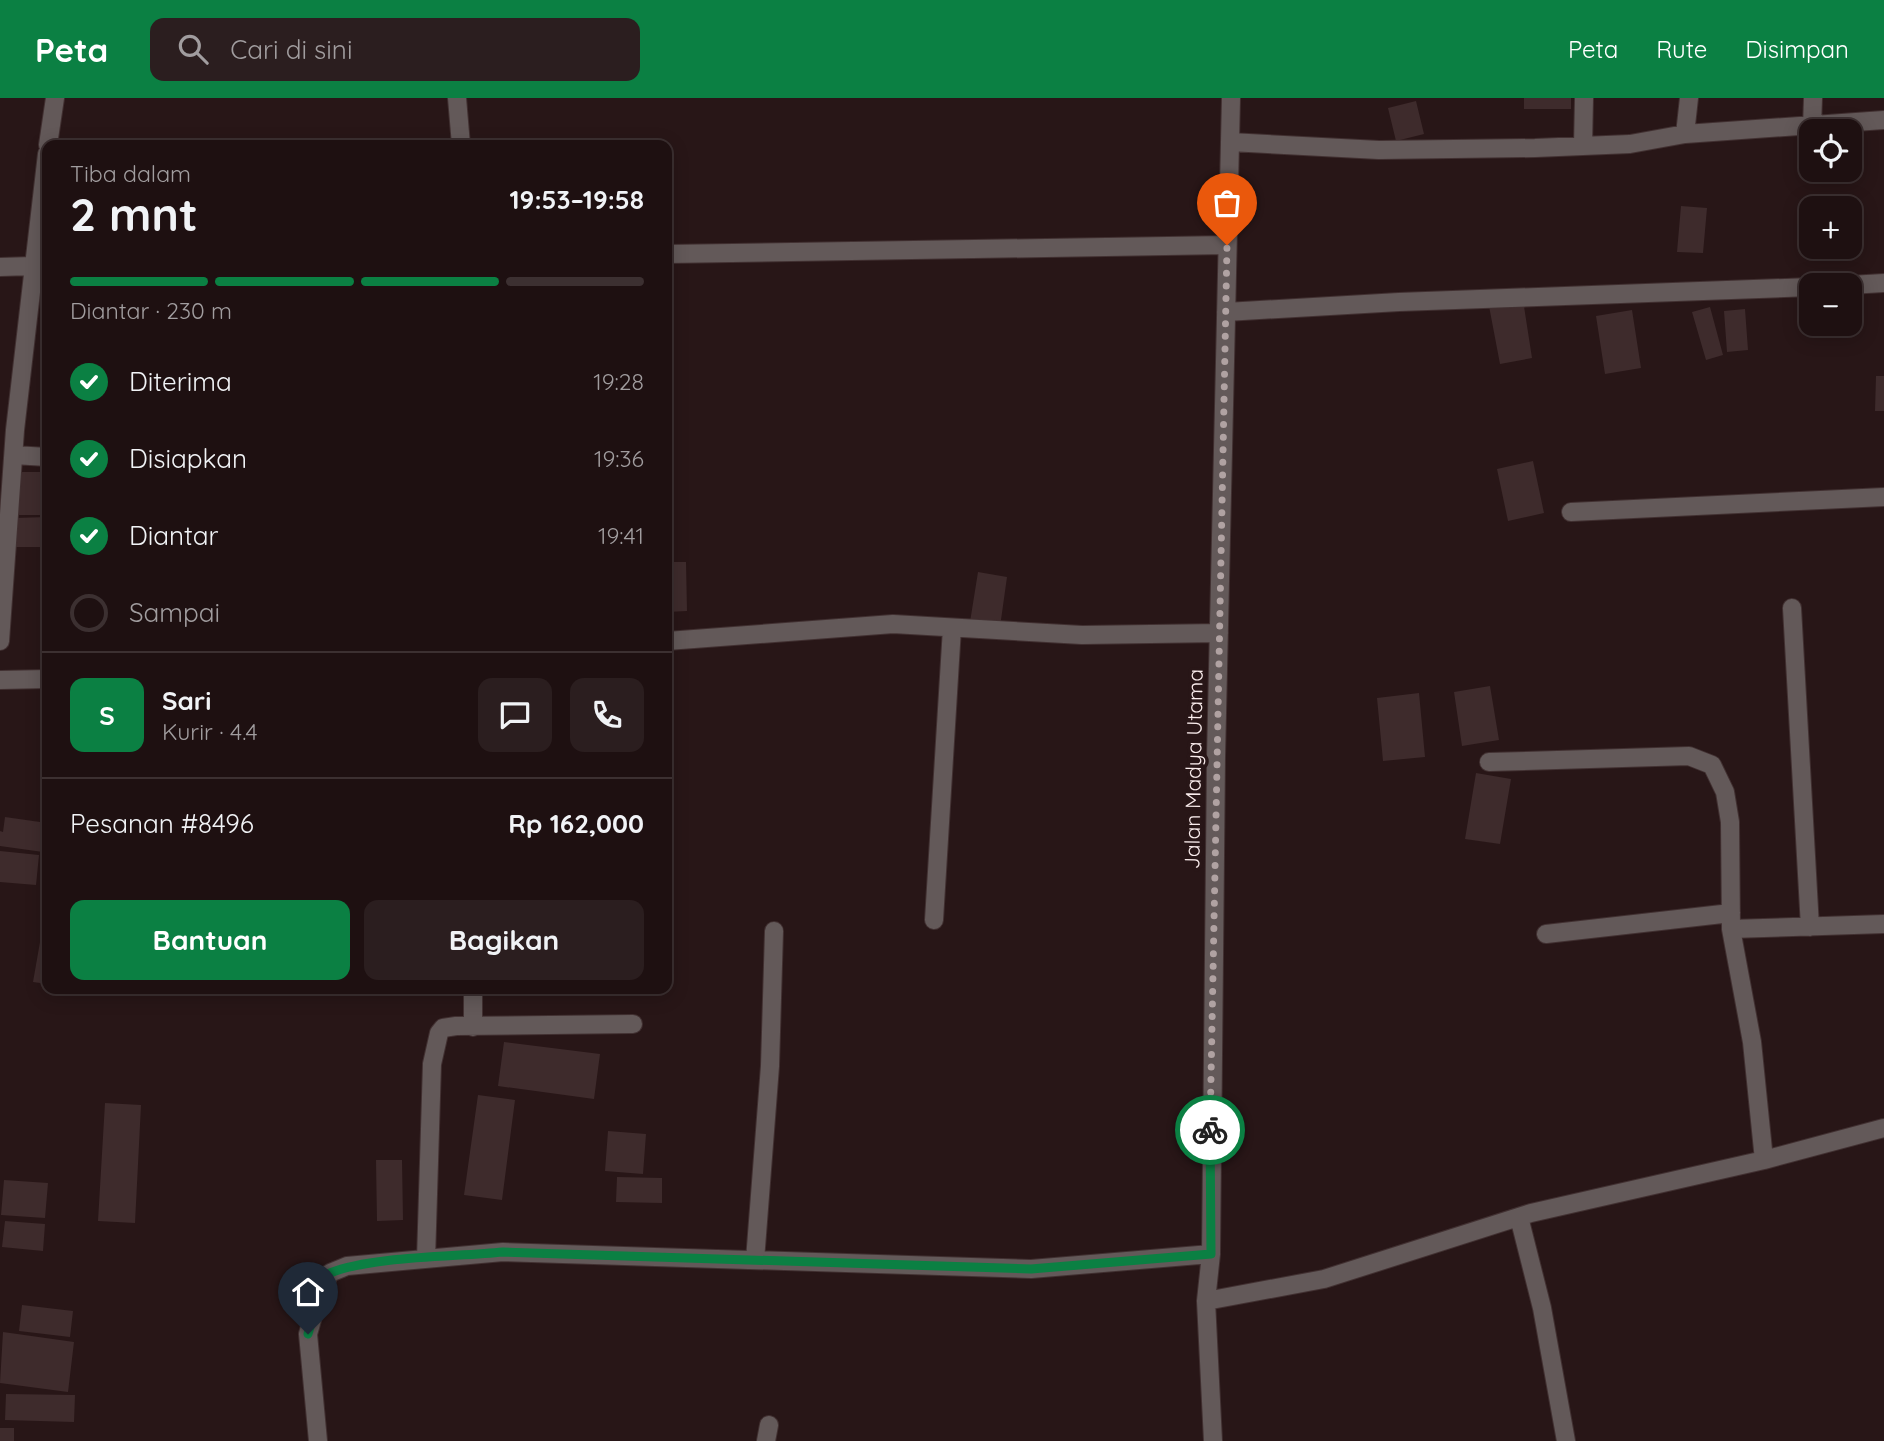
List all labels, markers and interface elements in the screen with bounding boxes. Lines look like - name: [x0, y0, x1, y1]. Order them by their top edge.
- search box: [150, 18, 640, 81]
- text: Peta: [35, 29, 108, 70]
- icon: search: [174, 30, 212, 68]
- text: Cari di sini: [230, 33, 352, 66]
- text: Peta: [1568, 34, 1618, 64]
- text: Rute: [1656, 34, 1707, 64]
- text: Disimpan: [1745, 34, 1849, 64]
- map controls: [1799, 119, 1862, 336]
- button: locate: [1799, 119, 1862, 182]
- text: Tiba dalam: [70, 159, 191, 188]
- pin: [1197, 173, 1257, 245]
- text: 19:53–19:58: [510, 183, 644, 216]
- icon: bag: [1208, 184, 1246, 222]
- text: 2 mnt: [70, 185, 198, 243]
- button: +: [1799, 196, 1862, 259]
- button: −: [1799, 273, 1862, 336]
- text: Diantar · 230 m: [70, 296, 232, 325]
- icon: check: [70, 363, 108, 401]
- text: Diterima: [129, 365, 232, 398]
- text: 19:28: [593, 367, 644, 396]
- icon: check: [70, 440, 108, 478]
- text: Disiapkan: [129, 442, 247, 475]
- text: 19:36: [594, 444, 644, 473]
- icon: check: [70, 517, 108, 555]
- text: Diantar: [129, 519, 219, 552]
- text: 19:41: [598, 521, 644, 550]
- text: Sampai: [129, 596, 220, 629]
- street label: Jalan Madya Utama: [1178, 669, 1208, 869]
- button: chat: [478, 678, 552, 752]
- button: phone: [570, 678, 644, 752]
- text: Sari: [162, 684, 211, 717]
- text: S: [99, 699, 115, 732]
- text: Kurir · 4.4: [162, 717, 258, 746]
- text: Pesanan #8496: [70, 807, 254, 840]
- text: Rp 162,000: [508, 807, 644, 840]
- button: Bantuan: [70, 900, 350, 980]
- button: Bagikan: [364, 900, 644, 980]
- courier: [1175, 1095, 1245, 1165]
- icon: bike: [1191, 1111, 1229, 1149]
- pin: [278, 1262, 338, 1334]
- icon: home: [289, 1273, 327, 1311]

